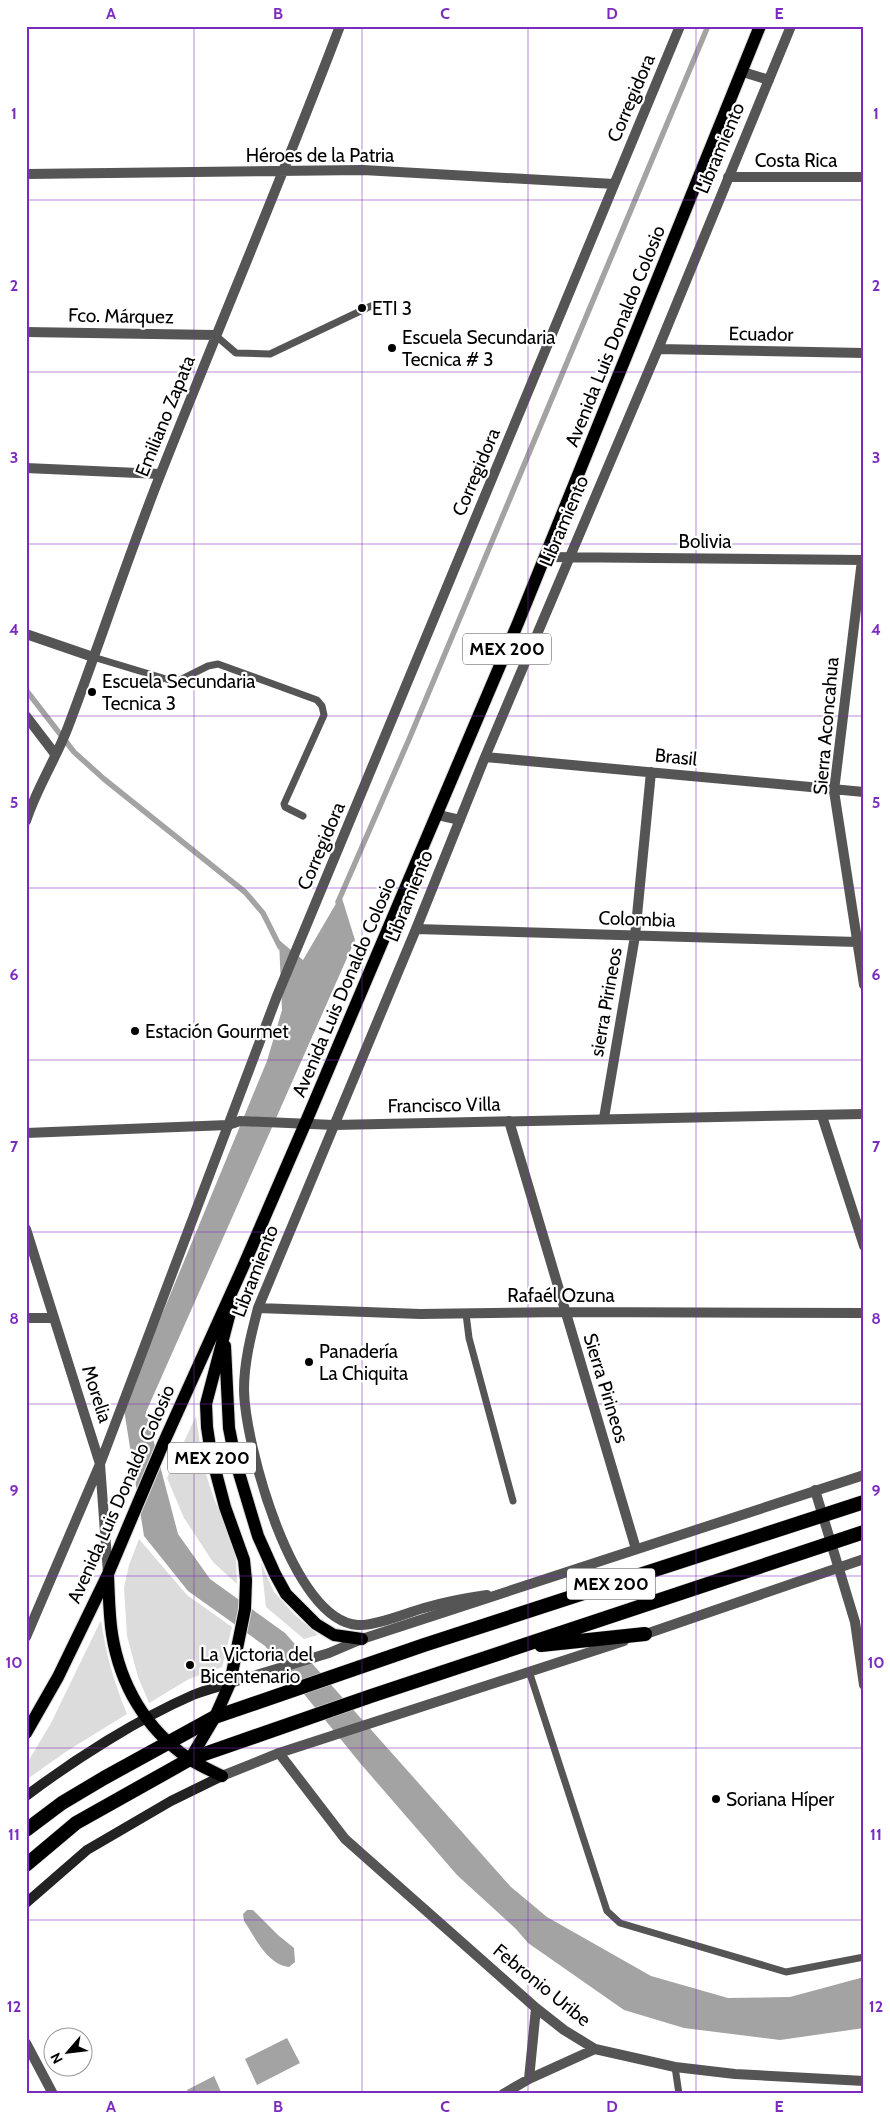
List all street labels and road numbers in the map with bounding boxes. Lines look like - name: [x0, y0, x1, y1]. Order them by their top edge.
- street label: Corregidora: [602, 51, 660, 145]
- street label: Libramiento: [691, 99, 749, 197]
- street label: Héroes de la Patria: [246, 144, 394, 167]
- street label: Costa Rica: [755, 149, 837, 172]
- street label: Avenida Luis Donaldo Colosio: [560, 222, 670, 450]
- street label: Fco. Márquez: [68, 304, 174, 328]
- street label: Ecuador: [728, 322, 794, 346]
- street label: Emiliano Zapata: [130, 352, 200, 480]
- street label: Corregidora: [447, 425, 505, 519]
- street label: Libramiento: [535, 472, 593, 570]
- street label: Bolivia: [679, 530, 731, 553]
- road number: MEX 200: [463, 634, 551, 664]
- street label: Sierra Aconcahua: [809, 656, 843, 796]
- street label: Brasil: [654, 743, 699, 771]
- street label: Corregidora: [292, 799, 350, 893]
- street label: Libramiento: [380, 847, 438, 945]
- street label: Avenida Luis Donaldo Colosio: [287, 874, 401, 1100]
- street label: Colombia: [598, 906, 676, 932]
- street label: sierra Pirineos: [585, 946, 627, 1058]
- street label: Francisco Villa: [387, 1093, 501, 1117]
- street label: Libramiento: [227, 1222, 283, 1320]
- street label: Rafaél Ozuna: [507, 1284, 615, 1307]
- street label: Sierra Pirineos: [578, 1330, 634, 1446]
- street label: Morelia: [77, 1362, 117, 1426]
- street label: Avenida Luis Donaldo Colosio: [62, 1381, 180, 1607]
- road number: MEX 200: [168, 1442, 256, 1474]
- road number: MEX 200: [567, 1568, 655, 1600]
- street label: Febronio Uribe: [489, 1939, 596, 2031]

